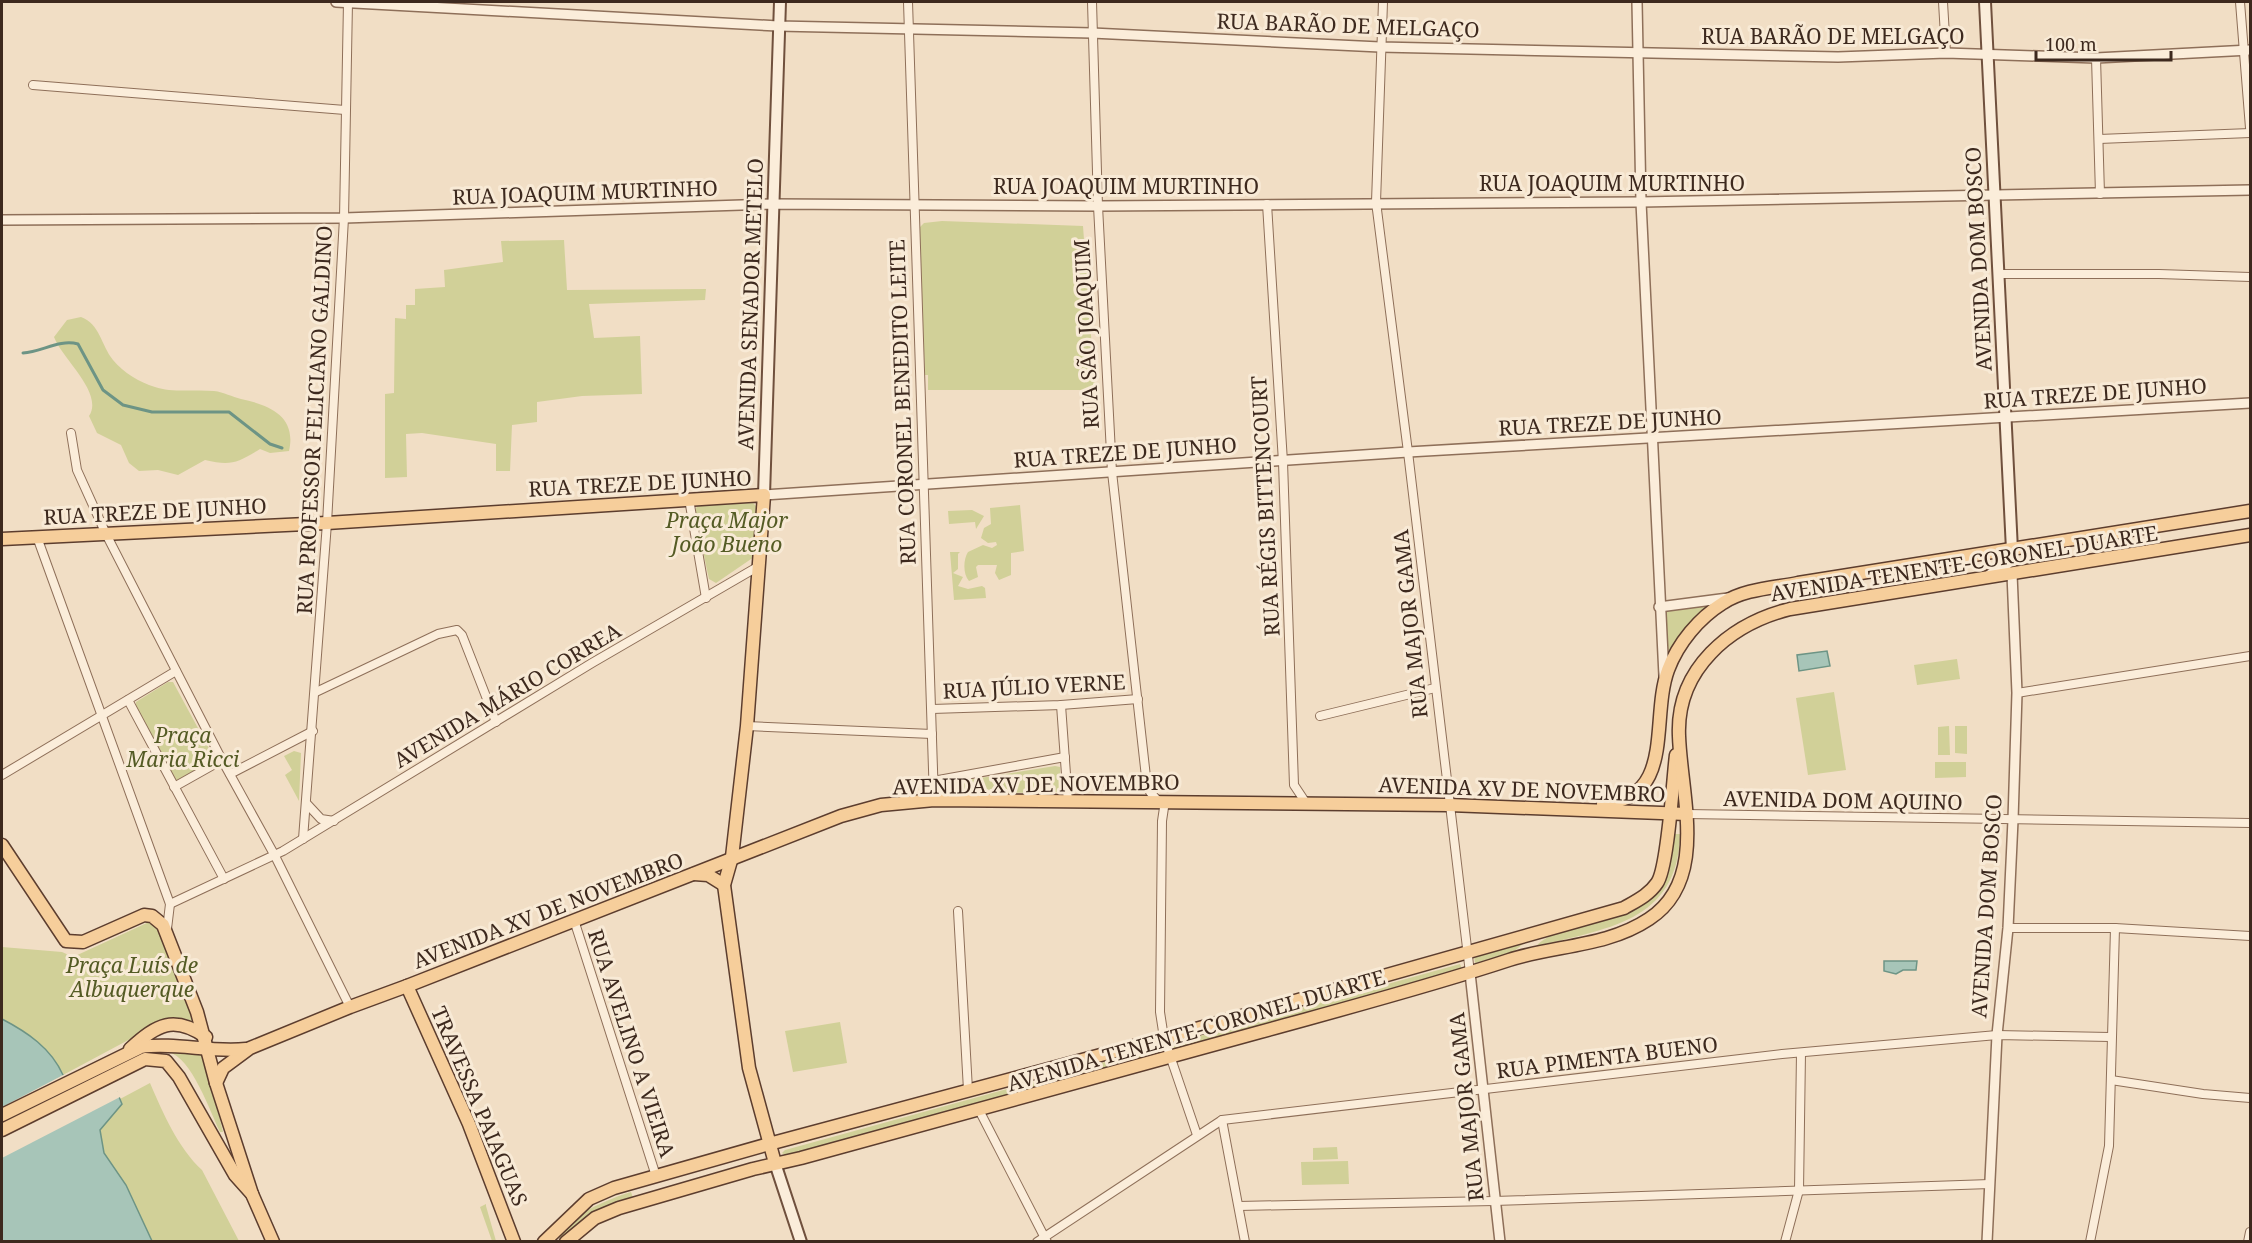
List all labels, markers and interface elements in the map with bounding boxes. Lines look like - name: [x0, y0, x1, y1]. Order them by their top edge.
- street label: RUA BARÃO DE MELGAÇO: [1216, 6, 1480, 44]
- street label: RUA BARÃO DE MELGAÇO: [1701, 22, 1965, 50]
- scale bar: [2036, 24, 2171, 62]
- text: 100 m: [2045, 32, 2097, 56]
- street label: AVENIDA DOM BOSCO: [1958, 146, 1998, 372]
- street label: AVENIDA SENADOR METELO: [731, 158, 769, 450]
- street label: RUA JOAQUIM MURTINHO: [1479, 169, 1745, 197]
- street label: RUA JOAQUIM MURTINHO: [993, 172, 1259, 200]
- street label: RUA JOAQUIM MURTINHO: [452, 173, 718, 211]
- street label: RUA PROFESSOR FELICIANO GALDINO: [290, 225, 338, 615]
- street label: RUA SÃO JOAQUIM: [1067, 238, 1105, 430]
- street label: RUA CORONEL BENEDITO LEITE: [882, 239, 922, 565]
- street label: RUA TREZE DE JUNHO: [1982, 371, 2208, 415]
- street label: RUA RÉGIS BITTENCOURT: [1244, 375, 1286, 637]
- street label: RUA TREZE DE JUNHO: [1498, 402, 1722, 442]
- street label: RUA TREZE DE JUNHO: [1012, 430, 1238, 474]
- street label: RUA TREZE DE JUNHO: [528, 463, 752, 503]
- street label: RUA TREZE DE JUNHO: [43, 491, 267, 531]
- park label: Praça Major João Bueno: [665, 506, 788, 558]
- street label: AVENIDA TENENTE-CORONEL DUARTE: [1768, 519, 2160, 607]
- street label: RUA MAJOR GAMA: [1386, 528, 1434, 720]
- street label: AVENIDA MÁRIO CORREA: [388, 616, 626, 774]
- street label: RUA JÚLIO VERNE: [942, 667, 1126, 705]
- park label: Praça Maria Ricci: [126, 721, 240, 773]
- street label: AVENIDA XV DE NOVEMBRO: [892, 767, 1180, 801]
- street label: AVENIDA XV DE NOVEMBRO: [1378, 770, 1666, 808]
- street label: AVENIDA DOM AQUINO: [1723, 784, 1963, 816]
- street label: AVENIDA DOM BOSCO: [1964, 793, 2008, 1019]
- street label: AVENIDA XV DE NOVEMBRO: [409, 845, 687, 975]
- street label: RUA AVELINO A VIEIRA: [582, 925, 682, 1161]
- park label: Praça Luís de Albuquerque: [65, 951, 198, 1003]
- street label: AVENIDA TENENTE-CORONEL DUARTE: [1004, 963, 1388, 1097]
- street label: TRAVESSA PAIAGUAS: [425, 1002, 535, 1210]
- street label: RUA MAJOR GAMA: [1442, 1011, 1490, 1203]
- street label: RUA PIMENTA BUENO: [1495, 1030, 1719, 1084]

